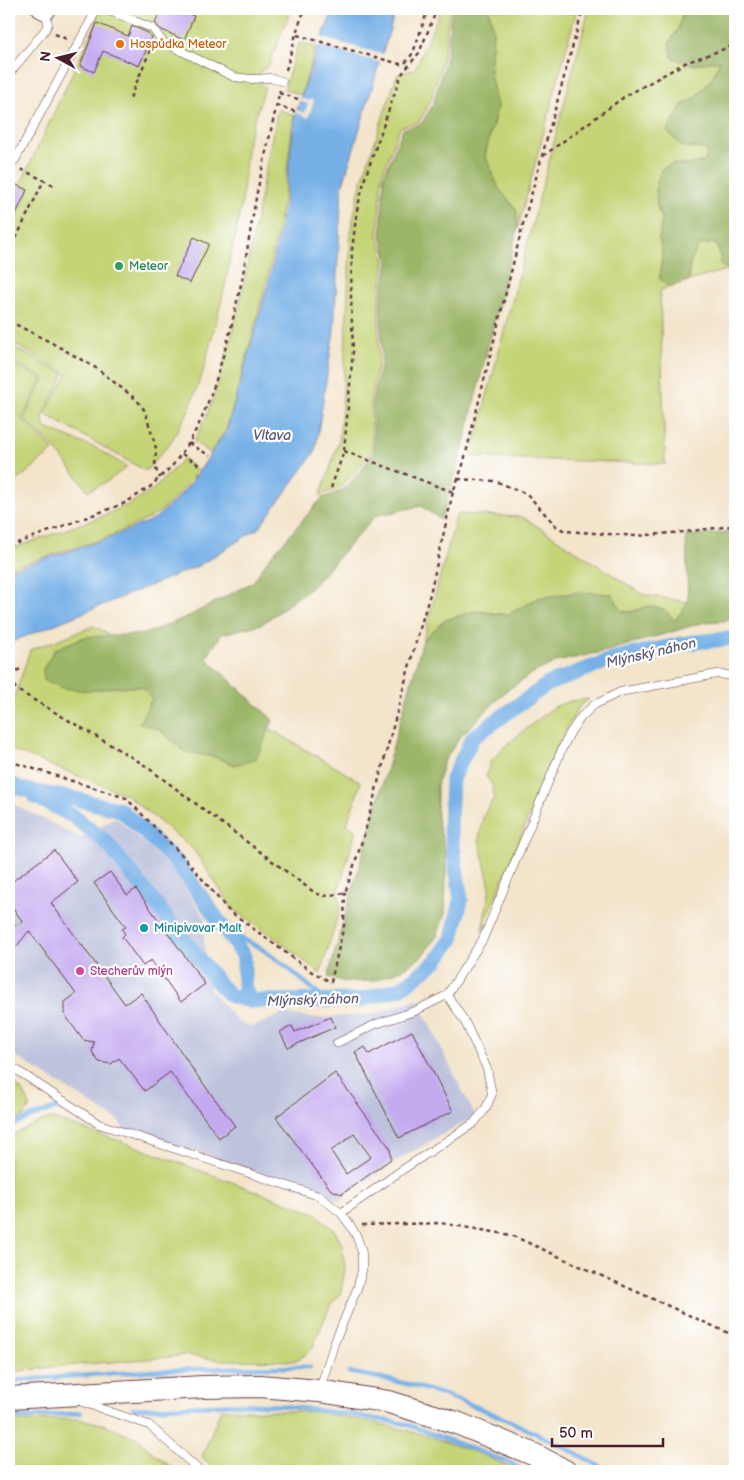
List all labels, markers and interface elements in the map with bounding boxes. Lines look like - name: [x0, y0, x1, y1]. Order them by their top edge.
- north arrow: [32, 32, 82, 82]
- place label: Hospůdka Meteor: [130, 37, 227, 52]
- marker: Hospůdka Meteor: [114, 38, 126, 50]
- text: N: [37, 50, 55, 63]
- place label: Meteor: [129, 259, 169, 274]
- marker: Meteor: [113, 260, 125, 272]
- water label: Vltava: [253, 427, 291, 444]
- water label: Mlýnský náhon: [604, 634, 698, 672]
- place label: Minipivovar Malt: [154, 921, 242, 936]
- marker: Minipivovar Malt: [138, 922, 150, 934]
- place label: Stecherův mlýn: [90, 964, 173, 979]
- marker: Stecherův mlýn: [74, 965, 86, 977]
- water label: Mlýnský náhon: [267, 990, 359, 1010]
- scale bar: [552, 1415, 663, 1447]
- text: 50 m: [559, 1424, 593, 1443]

